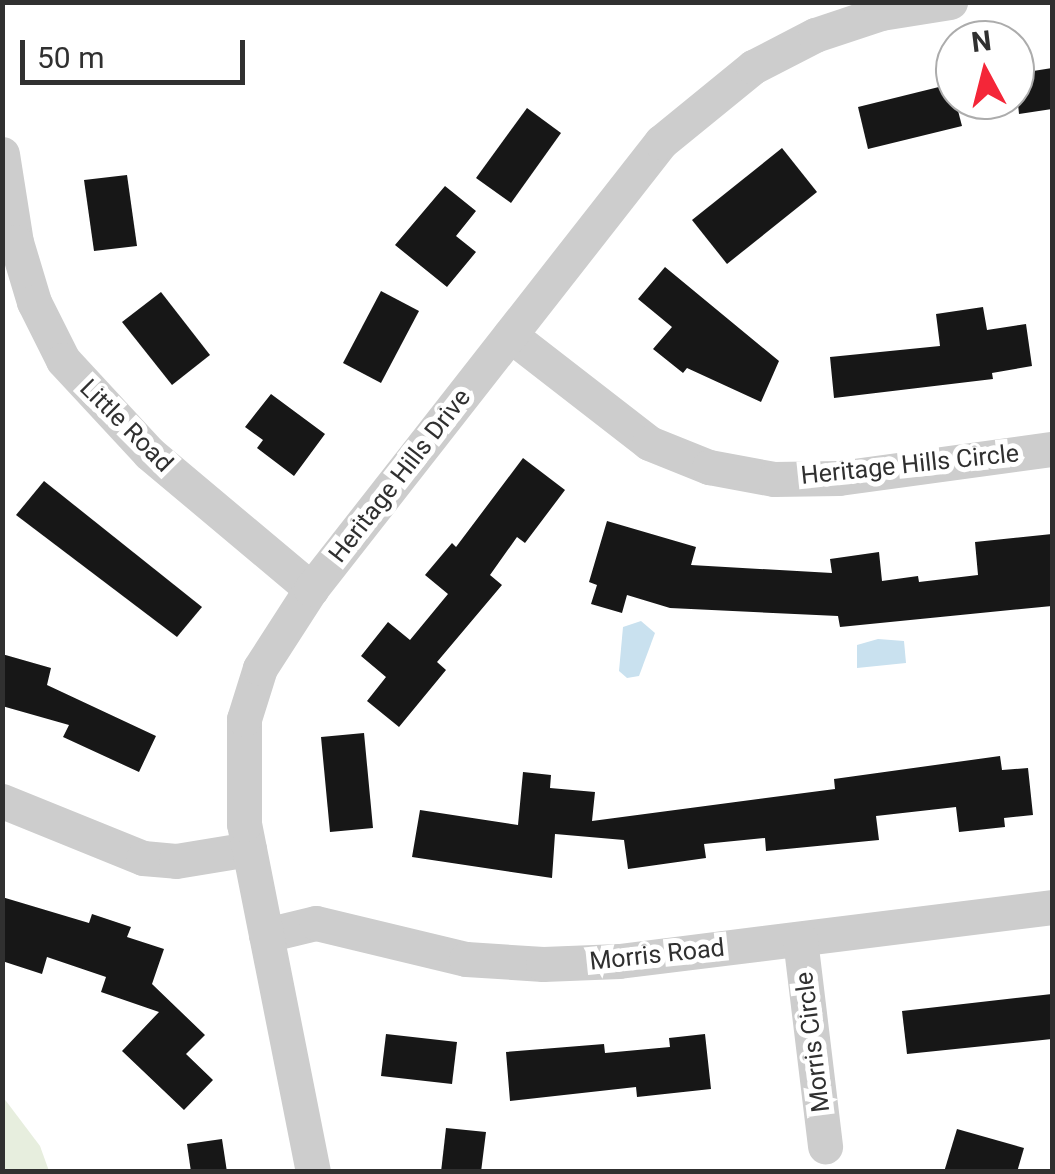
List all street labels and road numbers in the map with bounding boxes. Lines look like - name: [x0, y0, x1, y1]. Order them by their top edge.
- street label: Little Road: [73, 373, 179, 479]
- street label: Heritage Hills Drive: [323, 383, 477, 569]
- street label: Heritage Hills Circle: [799, 439, 1021, 491]
- street label: Morris Road: [588, 933, 726, 977]
- street label: Morris Circle: [790, 970, 836, 1114]

